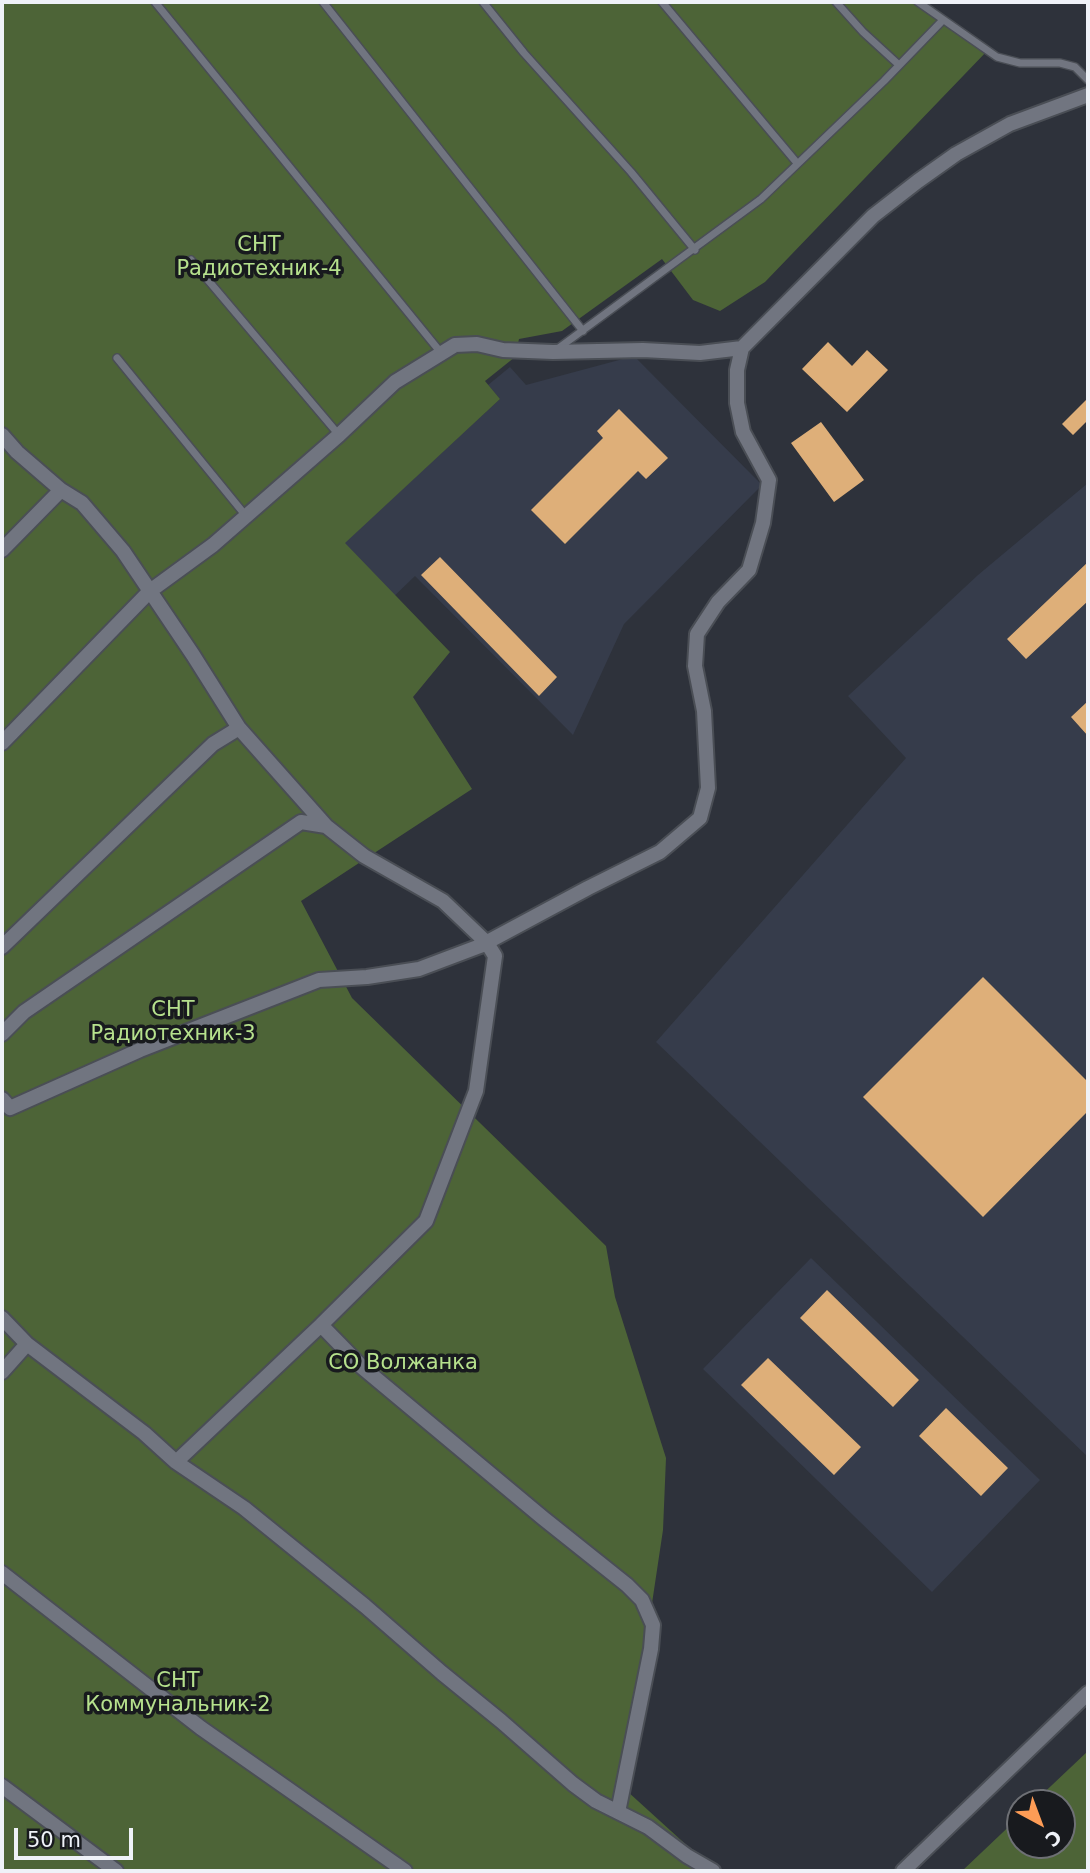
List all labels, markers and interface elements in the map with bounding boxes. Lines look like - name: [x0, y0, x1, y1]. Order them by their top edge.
- park label: СНТ Радиотехник-4: [176, 233, 342, 283]
- park label: СНТ Радиотехник-3: [90, 998, 256, 1048]
- park label: СО Волжанка: [328, 1351, 478, 1377]
- park label: СНТ Коммунальник-2: [85, 1669, 271, 1719]
- north arrow: [1006, 1789, 1076, 1859]
- scale bar: [18, 1814, 136, 1858]
- text: С: [1041, 1825, 1066, 1851]
- text: 50 m: [27, 1828, 81, 1852]

